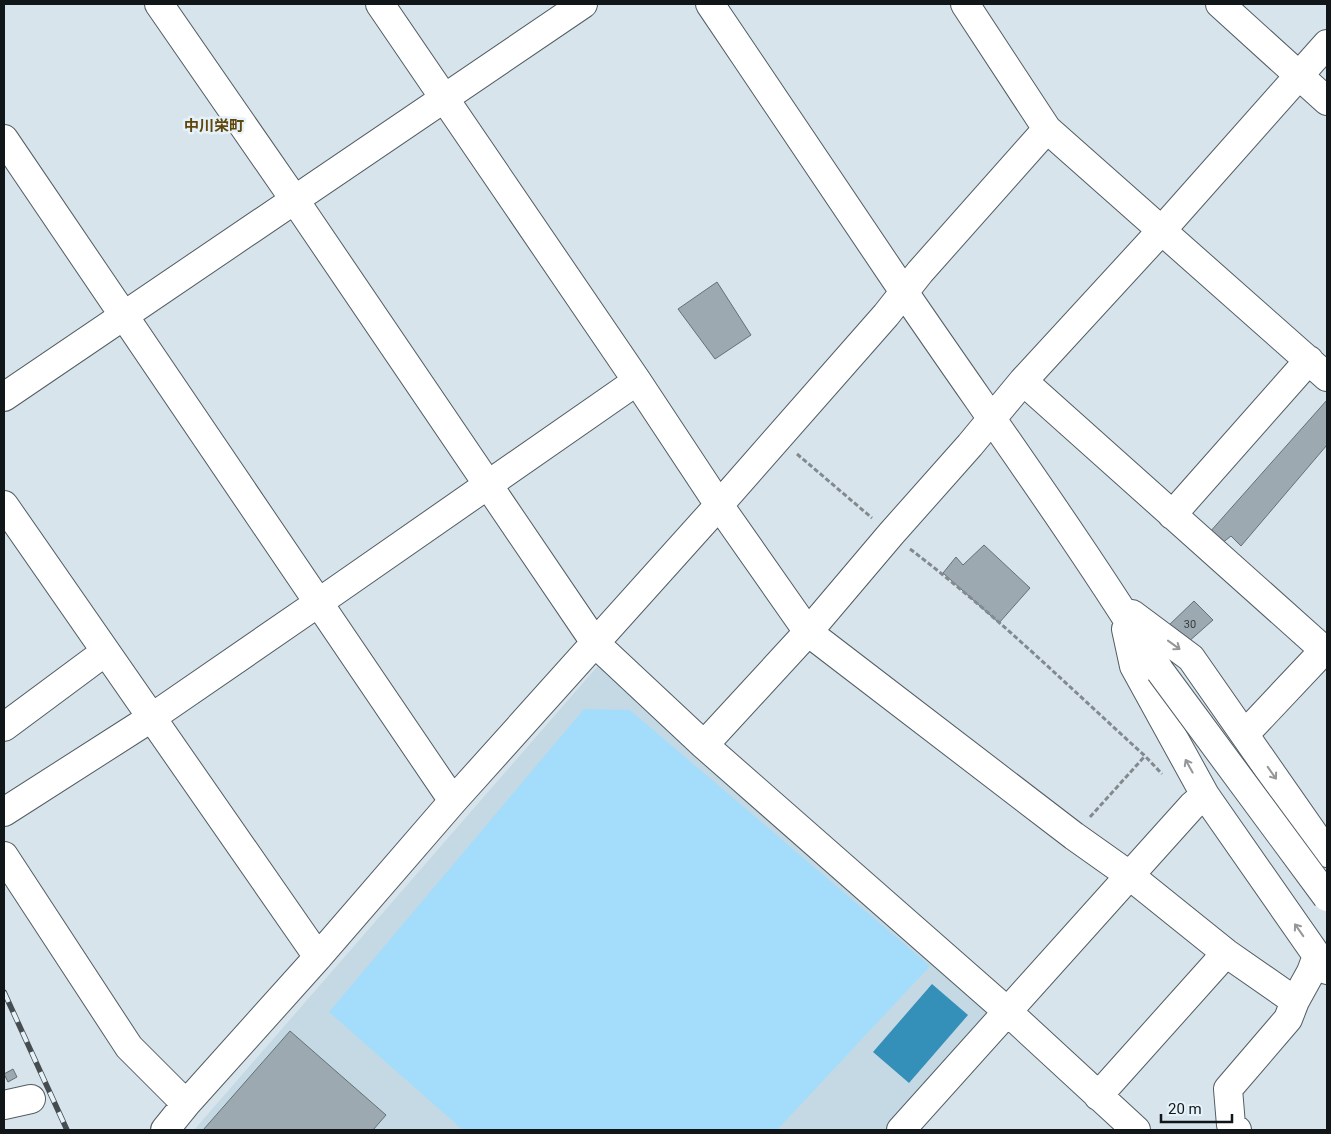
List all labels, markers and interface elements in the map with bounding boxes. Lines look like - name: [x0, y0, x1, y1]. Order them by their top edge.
- district label: 中川栄町: [184, 117, 244, 135]
- house number: 30: [1184, 618, 1196, 631]
- one-way arrow: [1167, 640, 1181, 650]
- one-way arrow: [1184, 759, 1194, 774]
- one-way arrow: [1267, 766, 1277, 780]
- one-way arrow: [1294, 923, 1304, 937]
- scale bar: [1161, 1092, 1232, 1124]
- text: 20 m: [1168, 1100, 1202, 1118]

